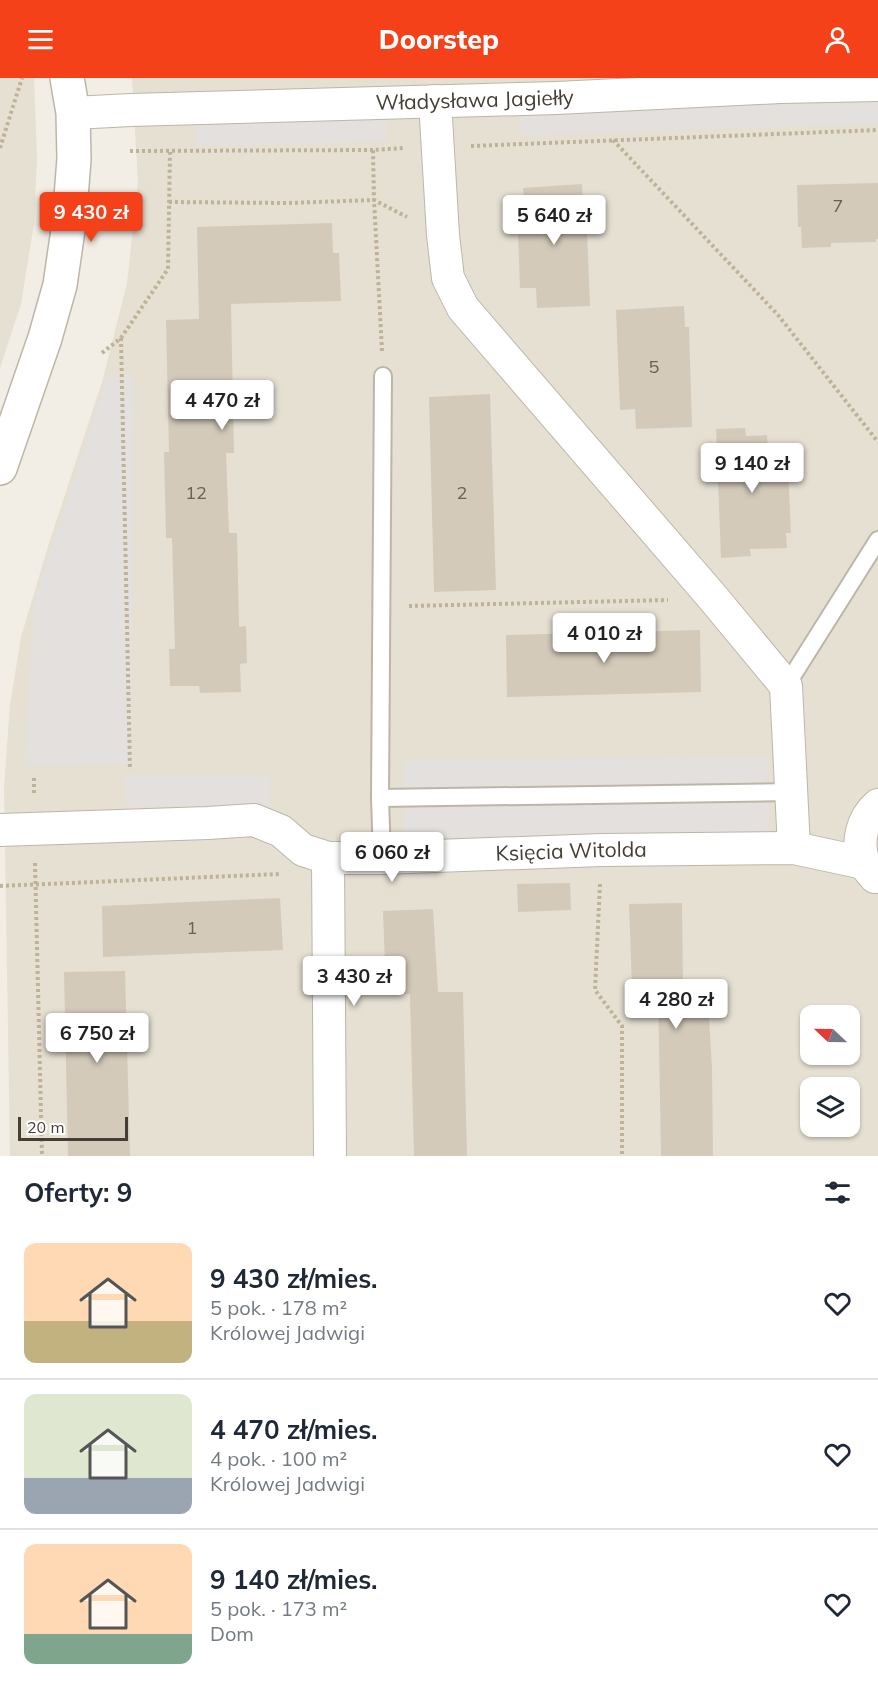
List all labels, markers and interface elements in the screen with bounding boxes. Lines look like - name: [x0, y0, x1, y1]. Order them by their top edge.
- text: Doorstep: [379, 22, 499, 56]
- icon: menu: [24, 23, 57, 56]
- icon: person: [821, 23, 854, 56]
- street label: Władysława Jagiełły: [375, 83, 575, 115]
- pin: 9 430 zł: [29, 192, 153, 243]
- house number: 7: [833, 194, 843, 217]
- pin: 5 640 zł: [492, 195, 616, 246]
- text: 9 430 zł: [54, 199, 128, 224]
- text: 5 640 zł: [517, 202, 591, 227]
- house number: 5: [649, 355, 660, 378]
- pin: 4 470 zł: [160, 380, 284, 431]
- text: 4 470 zł: [185, 387, 259, 412]
- pin: 9 140 zł: [690, 443, 814, 494]
- text: 9 140 zł: [715, 450, 789, 475]
- house number: 12: [185, 481, 207, 504]
- house number: 2: [457, 481, 467, 504]
- pin: 4 010 zł: [542, 613, 666, 664]
- text: 4 010 zł: [567, 620, 641, 645]
- pin: 6 060 zł: [330, 832, 454, 883]
- street label: Księcia Witolda: [495, 836, 647, 866]
- text: 6 060 zł: [355, 839, 429, 864]
- house number: 1: [187, 916, 197, 939]
- pin: 3 430 zł: [292, 956, 416, 1007]
- text: 3 430 zł: [317, 963, 391, 988]
- pin: 4 280 zł: [614, 979, 738, 1030]
- text: 4 280 zł: [639, 986, 713, 1011]
- north arrow: [800, 1005, 860, 1065]
- map controls: [800, 1005, 860, 1137]
- pin: 6 750 zł: [35, 1013, 159, 1064]
- text: 6 750 zł: [60, 1020, 134, 1045]
- button: layers: [800, 1077, 860, 1137]
- scale bar: [18, 1114, 128, 1142]
- text: 20 m: [27, 1117, 64, 1137]
- text: Oferty: 9: [24, 1176, 132, 1209]
- icon: filters: [821, 1176, 854, 1209]
- text: 9 430 zł/mies.: [210, 1262, 378, 1295]
- icon: home: [72, 1267, 144, 1339]
- icon: heart: [821, 1287, 854, 1320]
- text: 5 pok. · 178 m²: [210, 1295, 347, 1320]
- text: Królowej Jadwigi: [210, 1320, 365, 1345]
- text: 4 470 zł/mies.: [210, 1413, 378, 1446]
- icon: home: [72, 1418, 144, 1490]
- icon: heart: [821, 1438, 854, 1471]
- text: 4 pok. · 100 m²: [210, 1446, 347, 1471]
- text: Królowej Jadwigi: [210, 1471, 365, 1496]
- text: 9 140 zł/mies.: [210, 1563, 378, 1596]
- icon: home: [72, 1568, 144, 1640]
- icon: heart: [821, 1588, 854, 1621]
- text: 5 pok. · 173 m²: [210, 1596, 347, 1621]
- text: Dom: [210, 1621, 254, 1646]

